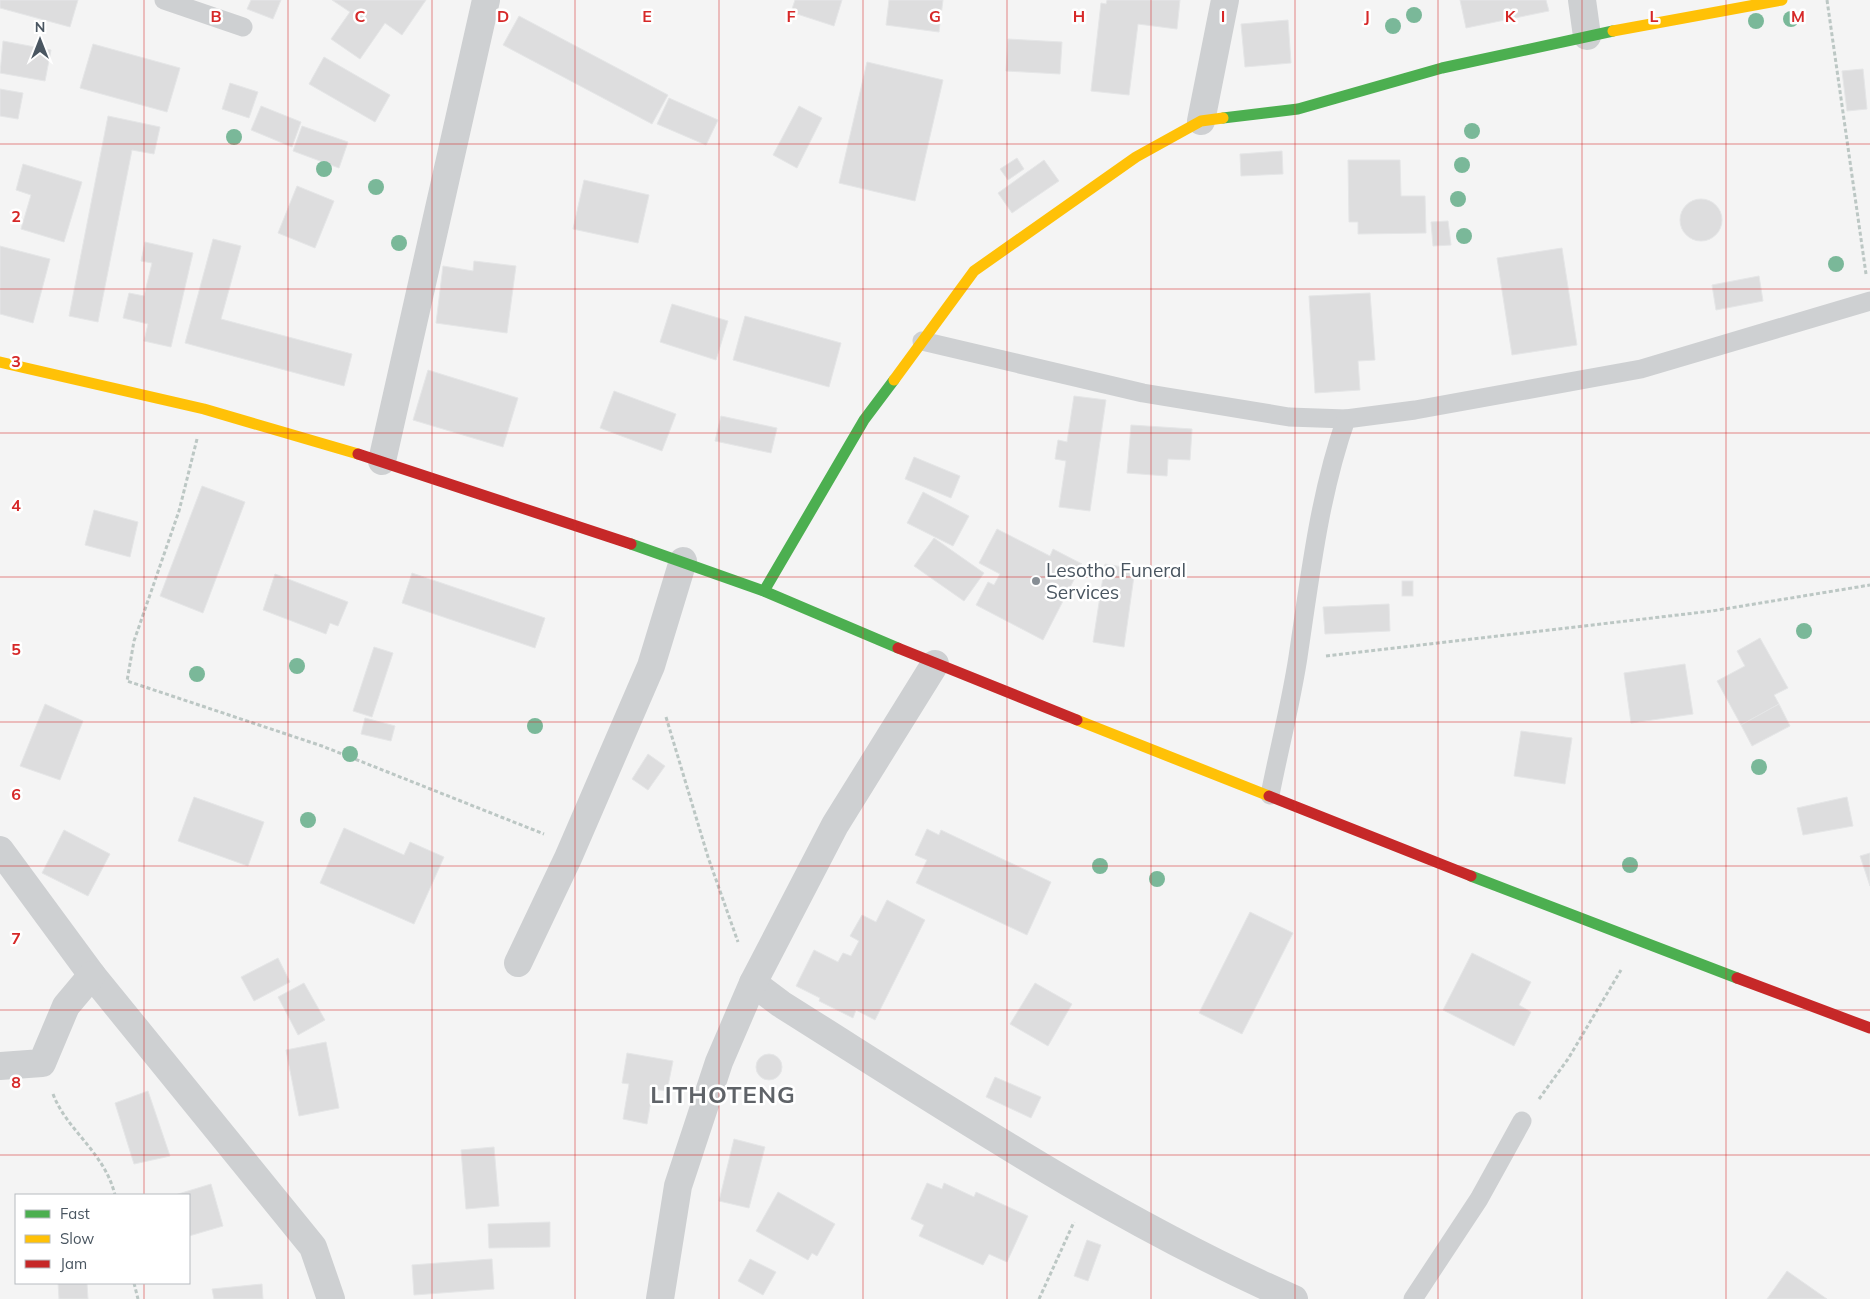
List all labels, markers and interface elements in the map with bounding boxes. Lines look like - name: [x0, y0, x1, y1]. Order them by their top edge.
- text: B: [210, 6, 222, 26]
- text: C: [355, 6, 366, 26]
- text: D: [497, 6, 509, 26]
- text: E: [642, 6, 652, 26]
- text: F: [786, 6, 796, 26]
- text: G: [929, 6, 941, 26]
- text: H: [1073, 6, 1085, 26]
- text: I: [1221, 6, 1225, 26]
- text: J: [1364, 6, 1370, 26]
- text: K: [1505, 6, 1517, 26]
- text: L: [1650, 6, 1659, 26]
- text: M: [1791, 6, 1805, 26]
- north arrow: [15, 15, 65, 65]
- text: N: [35, 18, 45, 36]
- text: 2: [11, 206, 21, 226]
- text: 3: [11, 351, 21, 371]
- text: 4: [11, 495, 21, 515]
- place label: Lesotho Funeral Services: [1046, 558, 1186, 604]
- marker: Lesotho Funeral Services: [1030, 575, 1042, 587]
- text: 5: [11, 639, 21, 659]
- text: 6: [11, 784, 21, 804]
- text: 7: [11, 928, 21, 948]
- text: 8: [11, 1072, 21, 1092]
- district label: LITHOTENG: [650, 1079, 796, 1109]
- legend: [15, 1194, 190, 1284]
- text: Fast: [60, 1204, 90, 1223]
- text: Slow: [60, 1229, 94, 1248]
- text: Jam: [60, 1254, 87, 1273]

